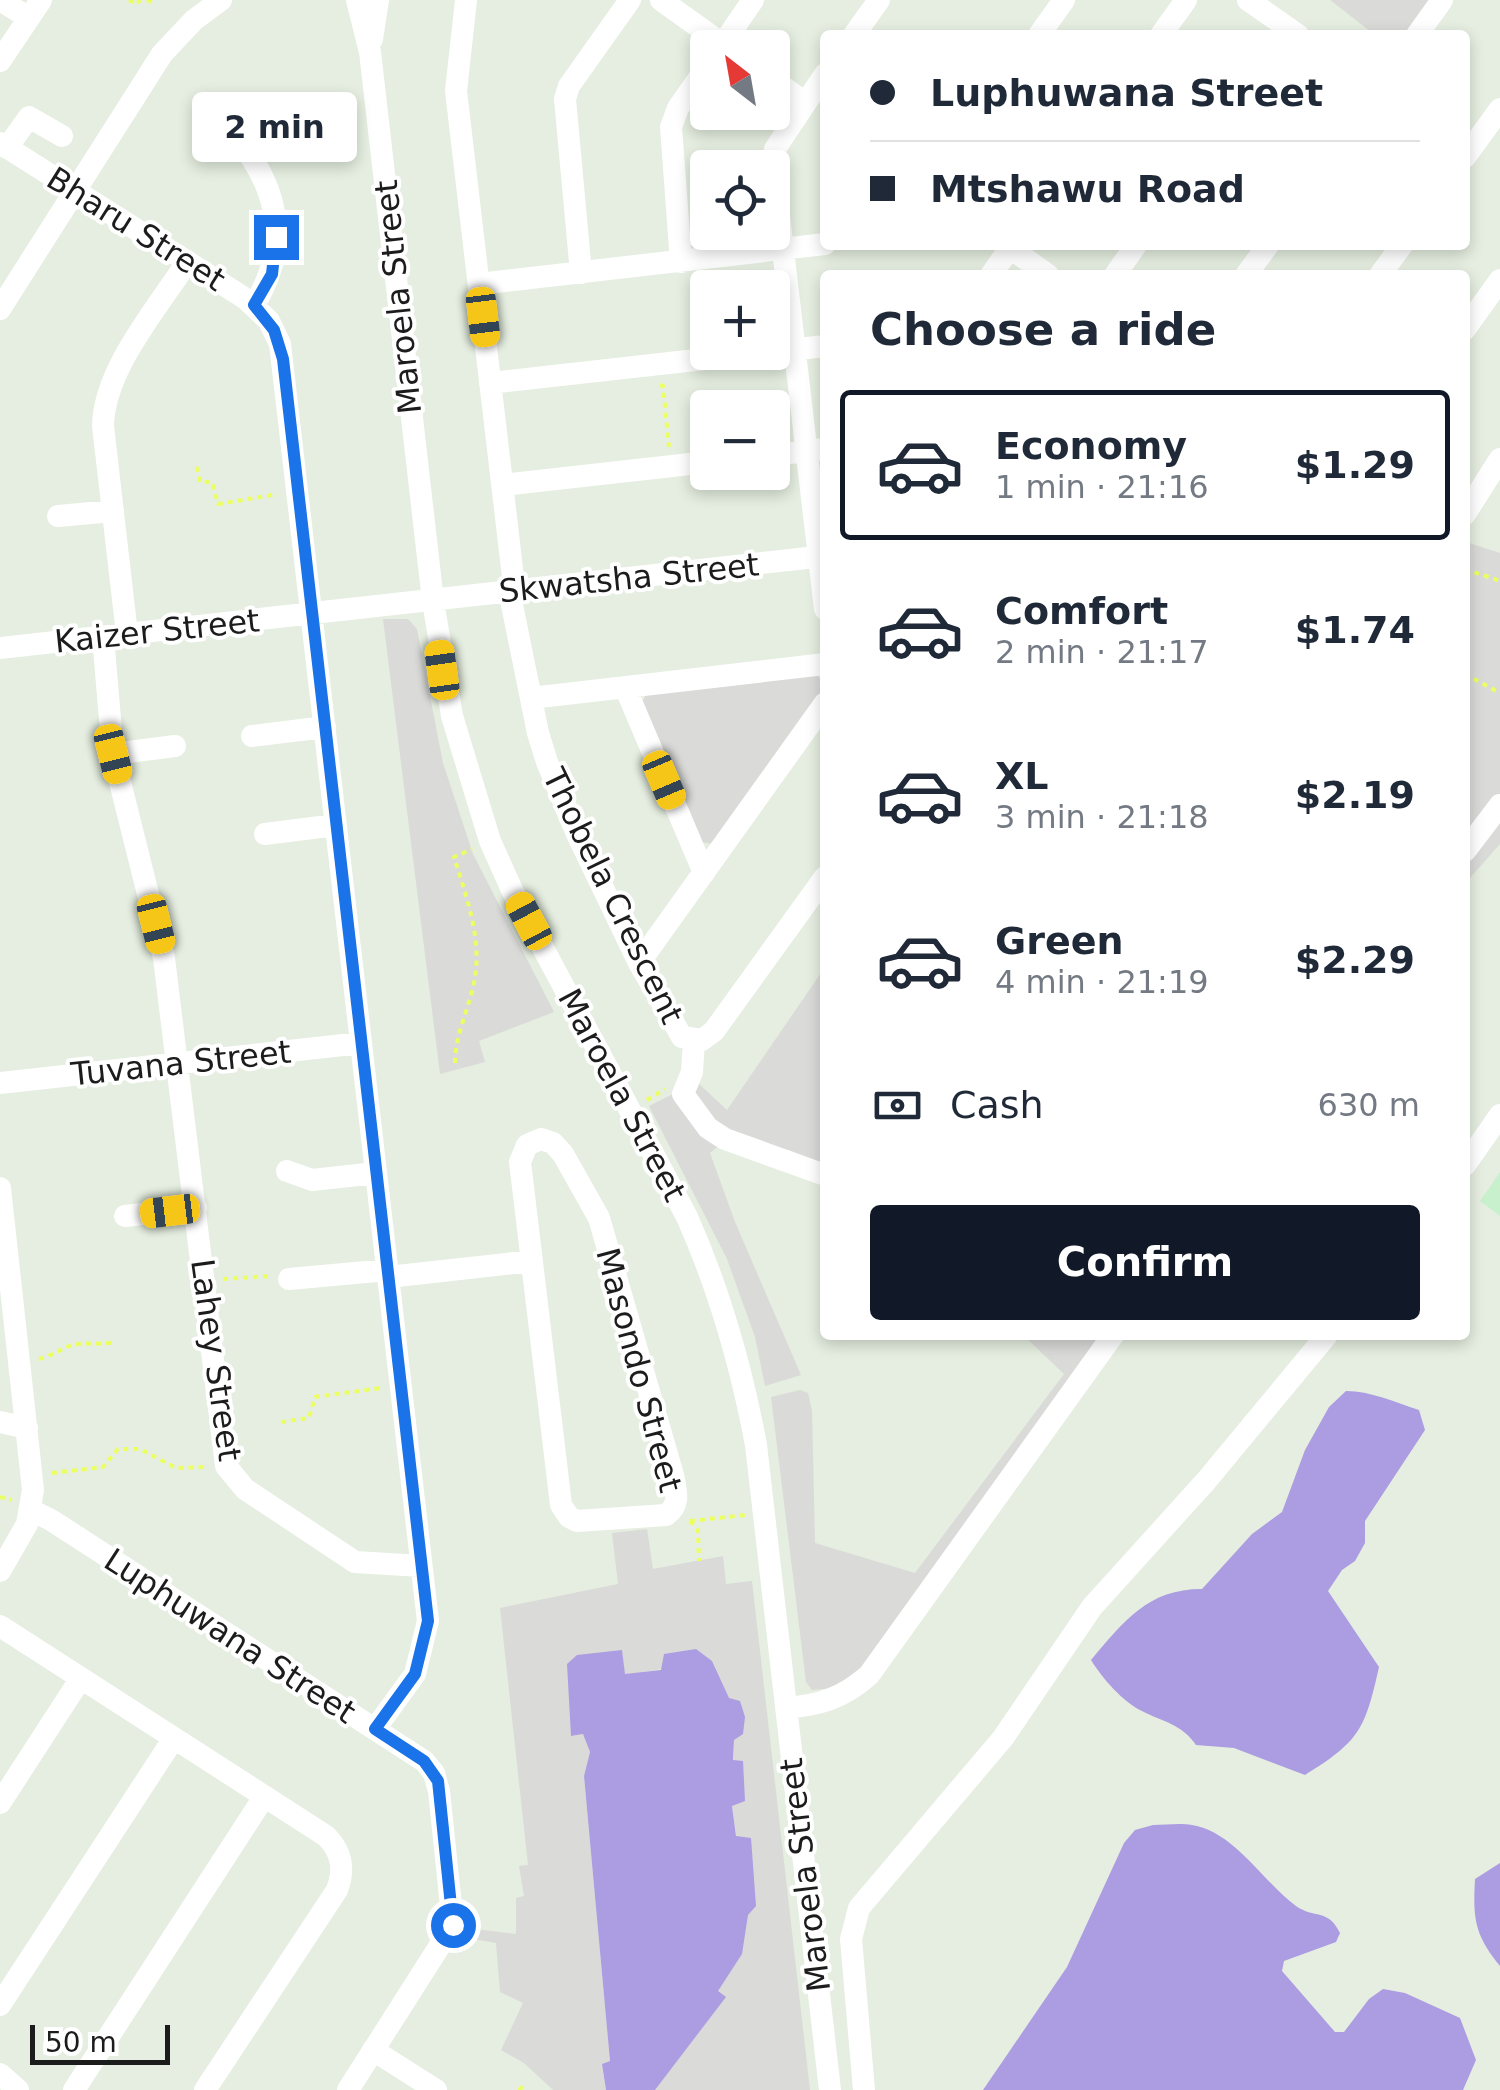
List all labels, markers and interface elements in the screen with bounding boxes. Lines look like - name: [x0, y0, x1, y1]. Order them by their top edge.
- north arrow: [690, 30, 790, 130]
- map controls: [690, 30, 790, 490]
- text: Luphuwana Street: [930, 71, 1323, 115]
- callout: 2 min: [194, 92, 358, 162]
- text: 2 min: [224, 108, 325, 146]
- button: locate: [690, 150, 790, 250]
- street label: Bharu Street: [40, 159, 232, 299]
- text: Mtshawu Road: [930, 167, 1245, 211]
- street label: Maroela Street: [367, 178, 429, 416]
- route end: [254, 215, 299, 260]
- button: +: [690, 270, 790, 370]
- car: [464, 285, 502, 349]
- text: Choose a ride: [870, 303, 1216, 356]
- button: −: [690, 390, 790, 490]
- icon: car: [875, 420, 965, 510]
- text: Economy: [995, 424, 1187, 468]
- text: $1.29: [1295, 443, 1415, 487]
- text: 1 min · 21:16: [995, 468, 1209, 506]
- street label: Skwatsha Street: [497, 545, 761, 611]
- icon: car: [875, 585, 965, 675]
- text: Comfort: [995, 589, 1168, 633]
- street label: Kaizer Street: [53, 601, 261, 661]
- text: $1.74: [1295, 608, 1415, 652]
- text: 2 min · 21:17: [995, 633, 1209, 671]
- car: [423, 638, 461, 702]
- car: [91, 721, 135, 787]
- car: [638, 747, 690, 813]
- icon: car: [875, 750, 965, 840]
- text: XL: [995, 754, 1049, 798]
- street label: Thobela Crescent: [534, 761, 691, 1030]
- text: $2.19: [1295, 773, 1415, 817]
- text: 3 min · 21:18: [995, 798, 1209, 836]
- car: [502, 887, 556, 955]
- car: [134, 891, 178, 957]
- icon: car: [875, 915, 965, 1005]
- text: Green: [995, 919, 1124, 963]
- text: $2.29: [1295, 938, 1415, 982]
- text: 4 min · 21:19: [995, 963, 1209, 1001]
- street label: Maroela Street: [550, 982, 694, 1208]
- street label: Tuvana Street: [68, 1033, 293, 1094]
- icon: cash: [870, 1078, 925, 1133]
- text: Cash: [950, 1083, 1044, 1127]
- text: 630 m: [1318, 1086, 1420, 1124]
- car: [138, 1192, 202, 1230]
- button: Confirm: [870, 1205, 1420, 1320]
- street label: Masondo Street: [588, 1244, 690, 1496]
- street label: Lahey Street: [183, 1256, 249, 1464]
- street label: Luphuwana Street: [97, 1541, 363, 1731]
- street label: Maroela Street: [772, 1756, 838, 1994]
- route start: [431, 1903, 476, 1948]
- scale bar: [30, 2020, 170, 2064]
- text: 50 m: [45, 2026, 117, 2059]

